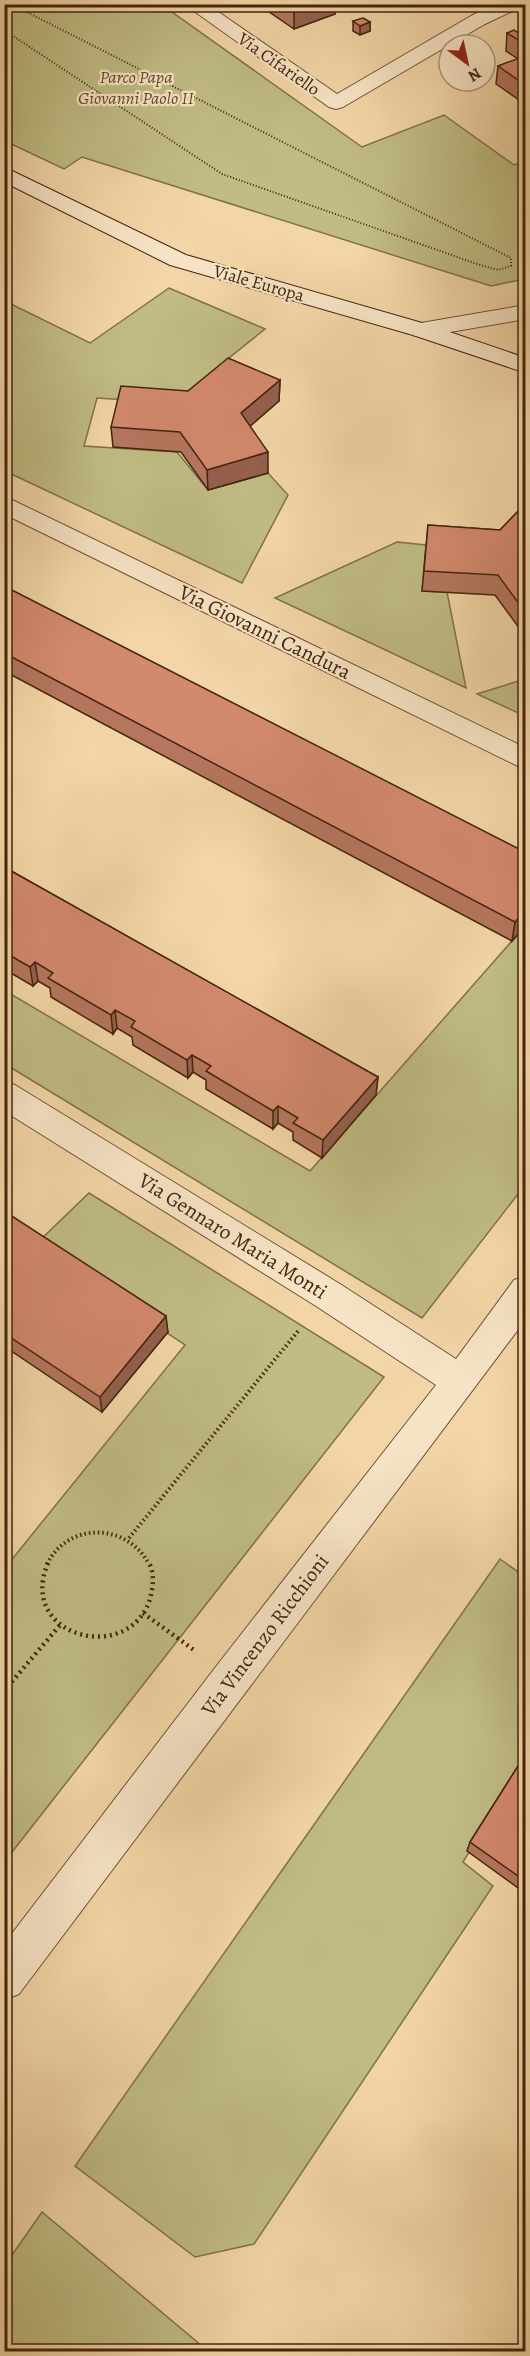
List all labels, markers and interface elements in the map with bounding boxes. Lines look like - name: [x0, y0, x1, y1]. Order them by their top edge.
- street label: Via Cifariello: [232, 26, 325, 101]
- north arrow: [437, 33, 497, 93]
- text: N: [463, 62, 486, 87]
- park label: Parco Papa Giovanni Paolo II: [78, 65, 195, 110]
- street label: Viale Europa: [210, 258, 308, 308]
- street label: Via Giovanni Candura: [173, 578, 356, 686]
- street label: Via Gennaro Maria Monti: [132, 1166, 333, 1306]
- street label: Via Vincenzo Ricchioni: [194, 1548, 335, 1723]

